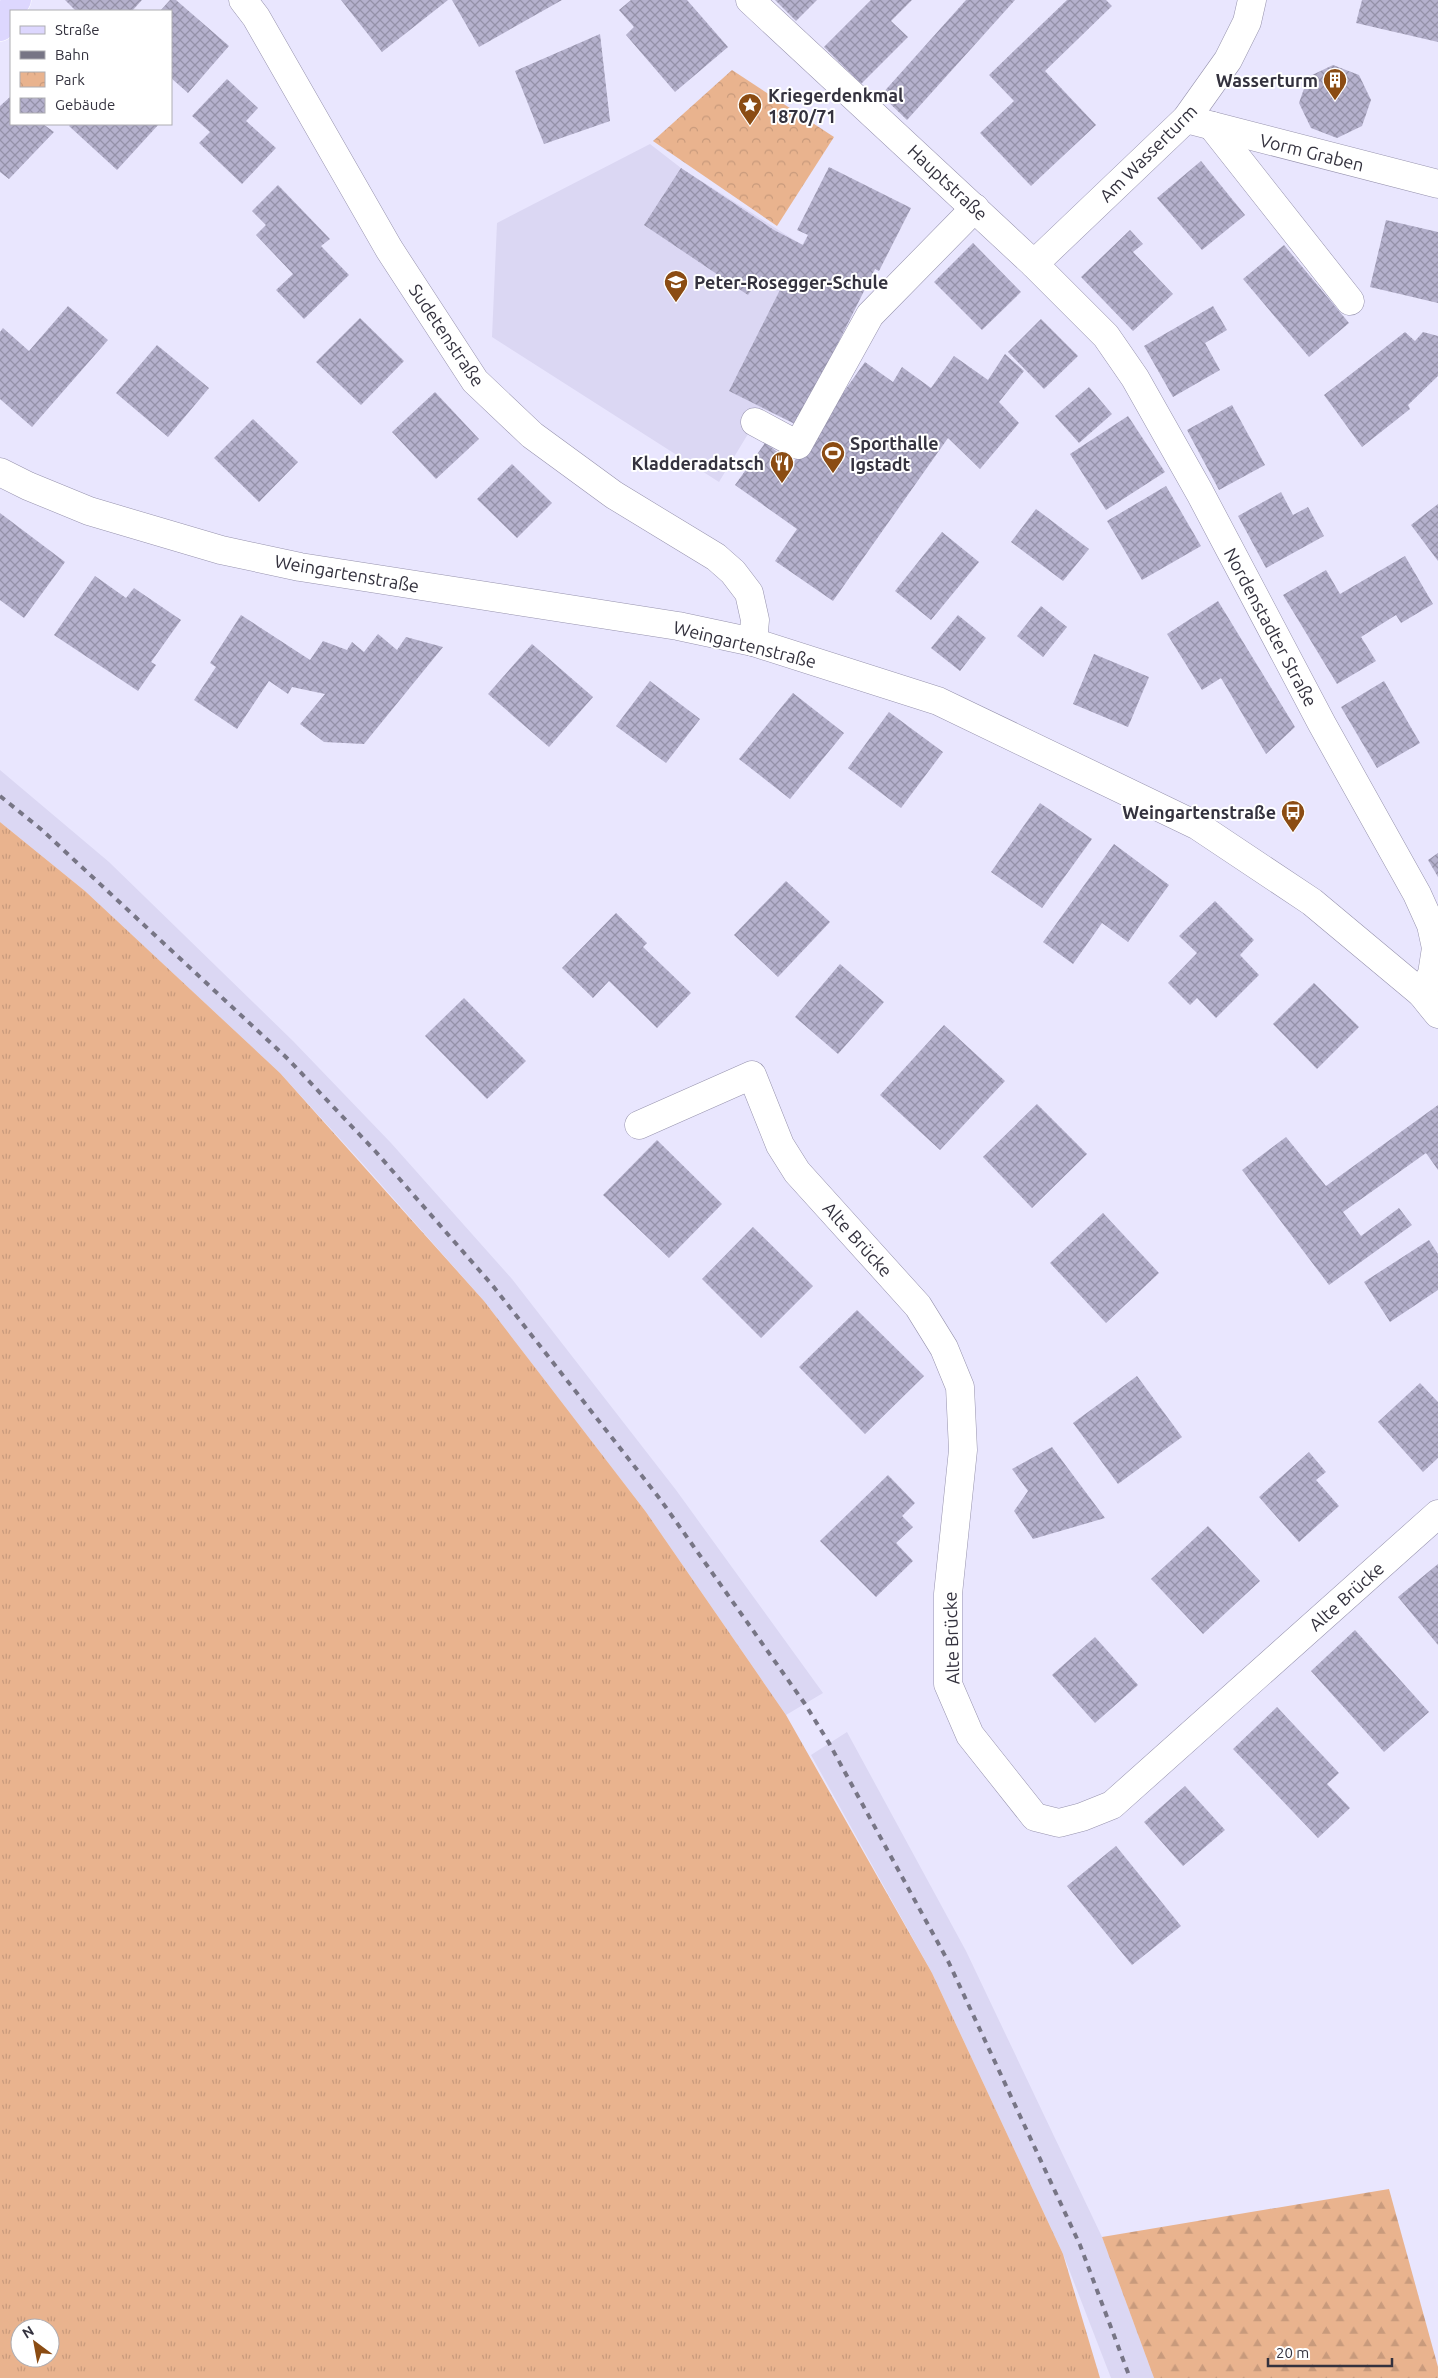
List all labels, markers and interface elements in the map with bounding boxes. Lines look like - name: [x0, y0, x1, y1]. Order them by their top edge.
- legend: [10, 10, 172, 125]
- text: Straße: [55, 21, 99, 38]
- text: Bahn: [55, 46, 89, 63]
- building icon: Wasserturm: [1322, 67, 1348, 101]
- place label: Wasserturm: [1216, 70, 1318, 90]
- text: Park: [55, 71, 85, 88]
- place label: Kriegerdenkmal 1870/71: [768, 85, 904, 126]
- place icon: Kriegerdenkmal 1870/71: [737, 92, 763, 126]
- text: Gebäude: [55, 96, 115, 113]
- street label: Am Wasserturm: [1095, 100, 1201, 206]
- street label: Vorm Graben: [1258, 129, 1366, 175]
- street label: Hauptstraße: [904, 140, 992, 224]
- school or university icon: Peter-Rosegger-Schule: [663, 269, 689, 303]
- place label: Peter-Rosegger-Schule: [694, 272, 888, 292]
- street label: Sudetenstraße: [405, 280, 489, 390]
- place label: Sporthalle Igstadt: [850, 433, 939, 474]
- sports icon: Sporthalle Igstadt: [820, 440, 846, 474]
- restaurant icon: Kladderadatsch: [769, 450, 795, 484]
- place label: Kladderadatsch: [631, 453, 764, 473]
- street label: Nordenstadter Straße: [1221, 544, 1321, 710]
- street label: Weingartenstraße: [273, 550, 421, 596]
- street label: Weingartenstraße: [672, 617, 818, 671]
- bus stop icon: Weingartenstraße: [1280, 799, 1306, 833]
- place label: Weingartenstraße: [1122, 802, 1276, 822]
- street label: Alte Brücke: [819, 1198, 897, 1280]
- street label: Alte Brücke: [1305, 1557, 1387, 1635]
- street label: Alte Brücke: [939, 1591, 963, 1685]
- north arrow: [10, 2318, 60, 2368]
- text: N: [19, 2322, 37, 2342]
- scale bar: [1268, 2336, 1392, 2368]
- text: 20 m: [1276, 2344, 1309, 2361]

